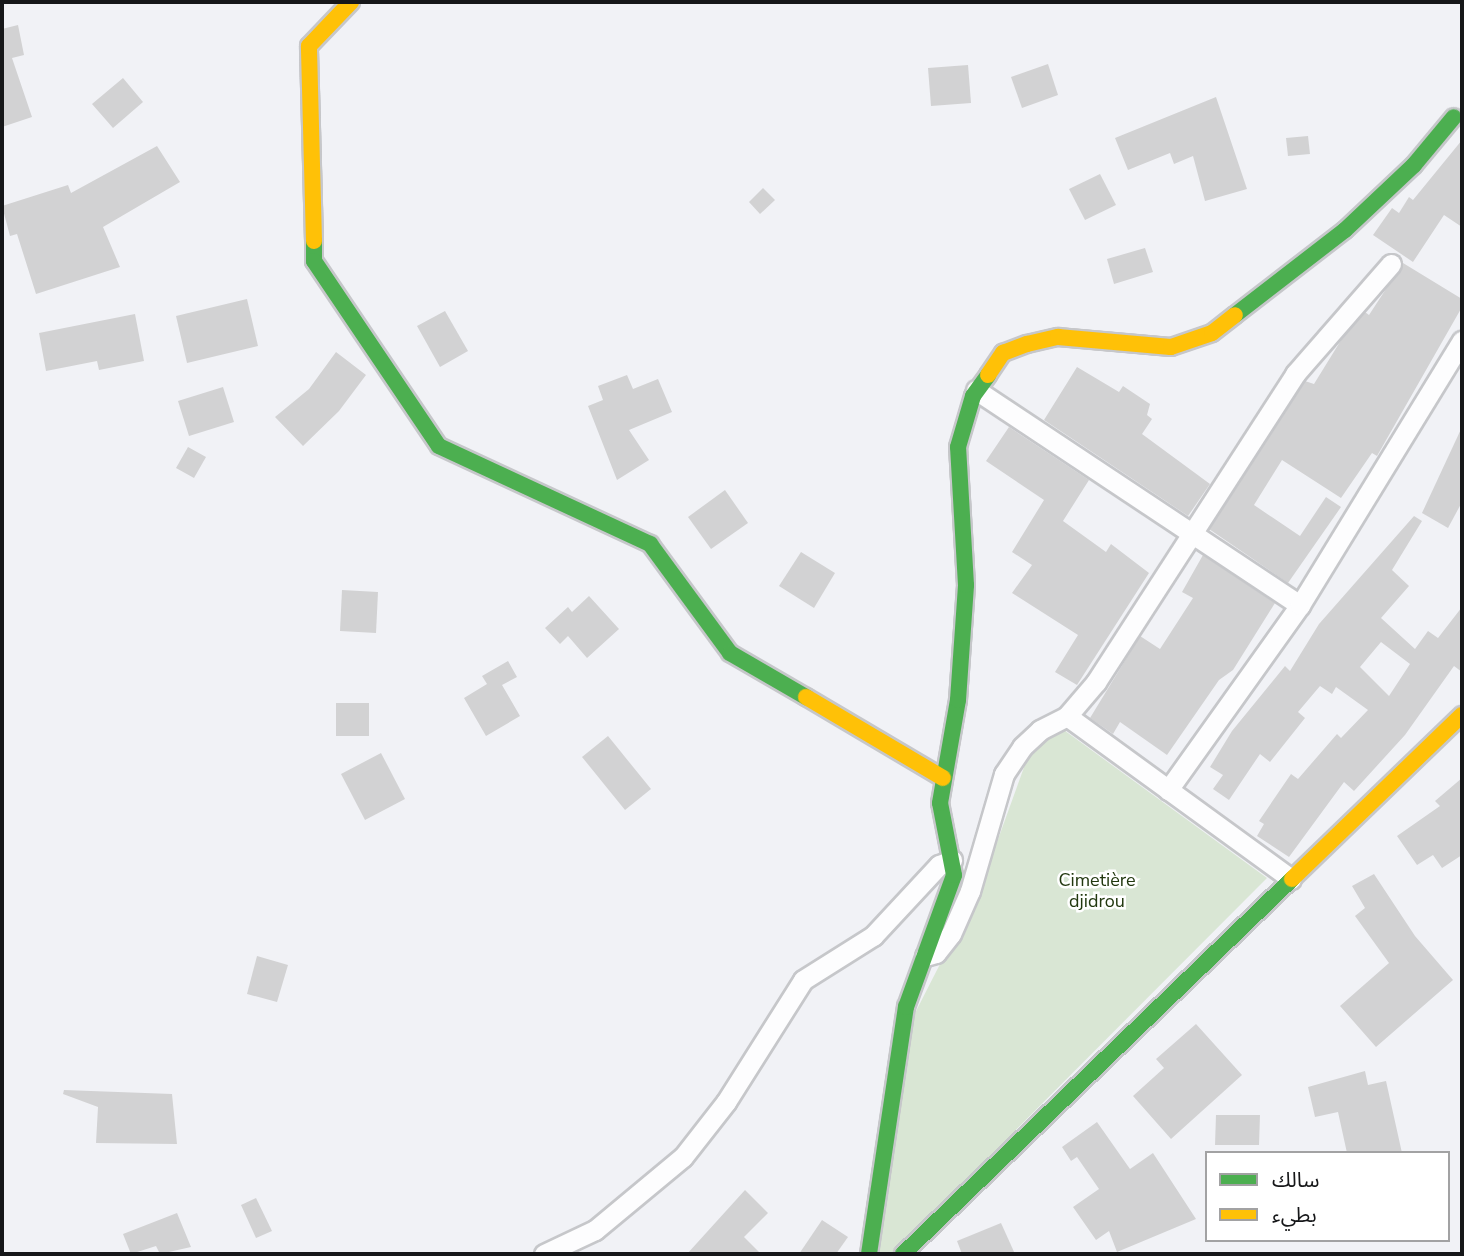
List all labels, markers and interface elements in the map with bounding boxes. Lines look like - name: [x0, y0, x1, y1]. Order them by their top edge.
- park label: Cimetière djidrou: [1058, 870, 1136, 912]
- legend: [1205, 1151, 1450, 1242]
- text: سالك: [1272, 1166, 1319, 1194]
- text: بطيء: [1272, 1201, 1317, 1229]

